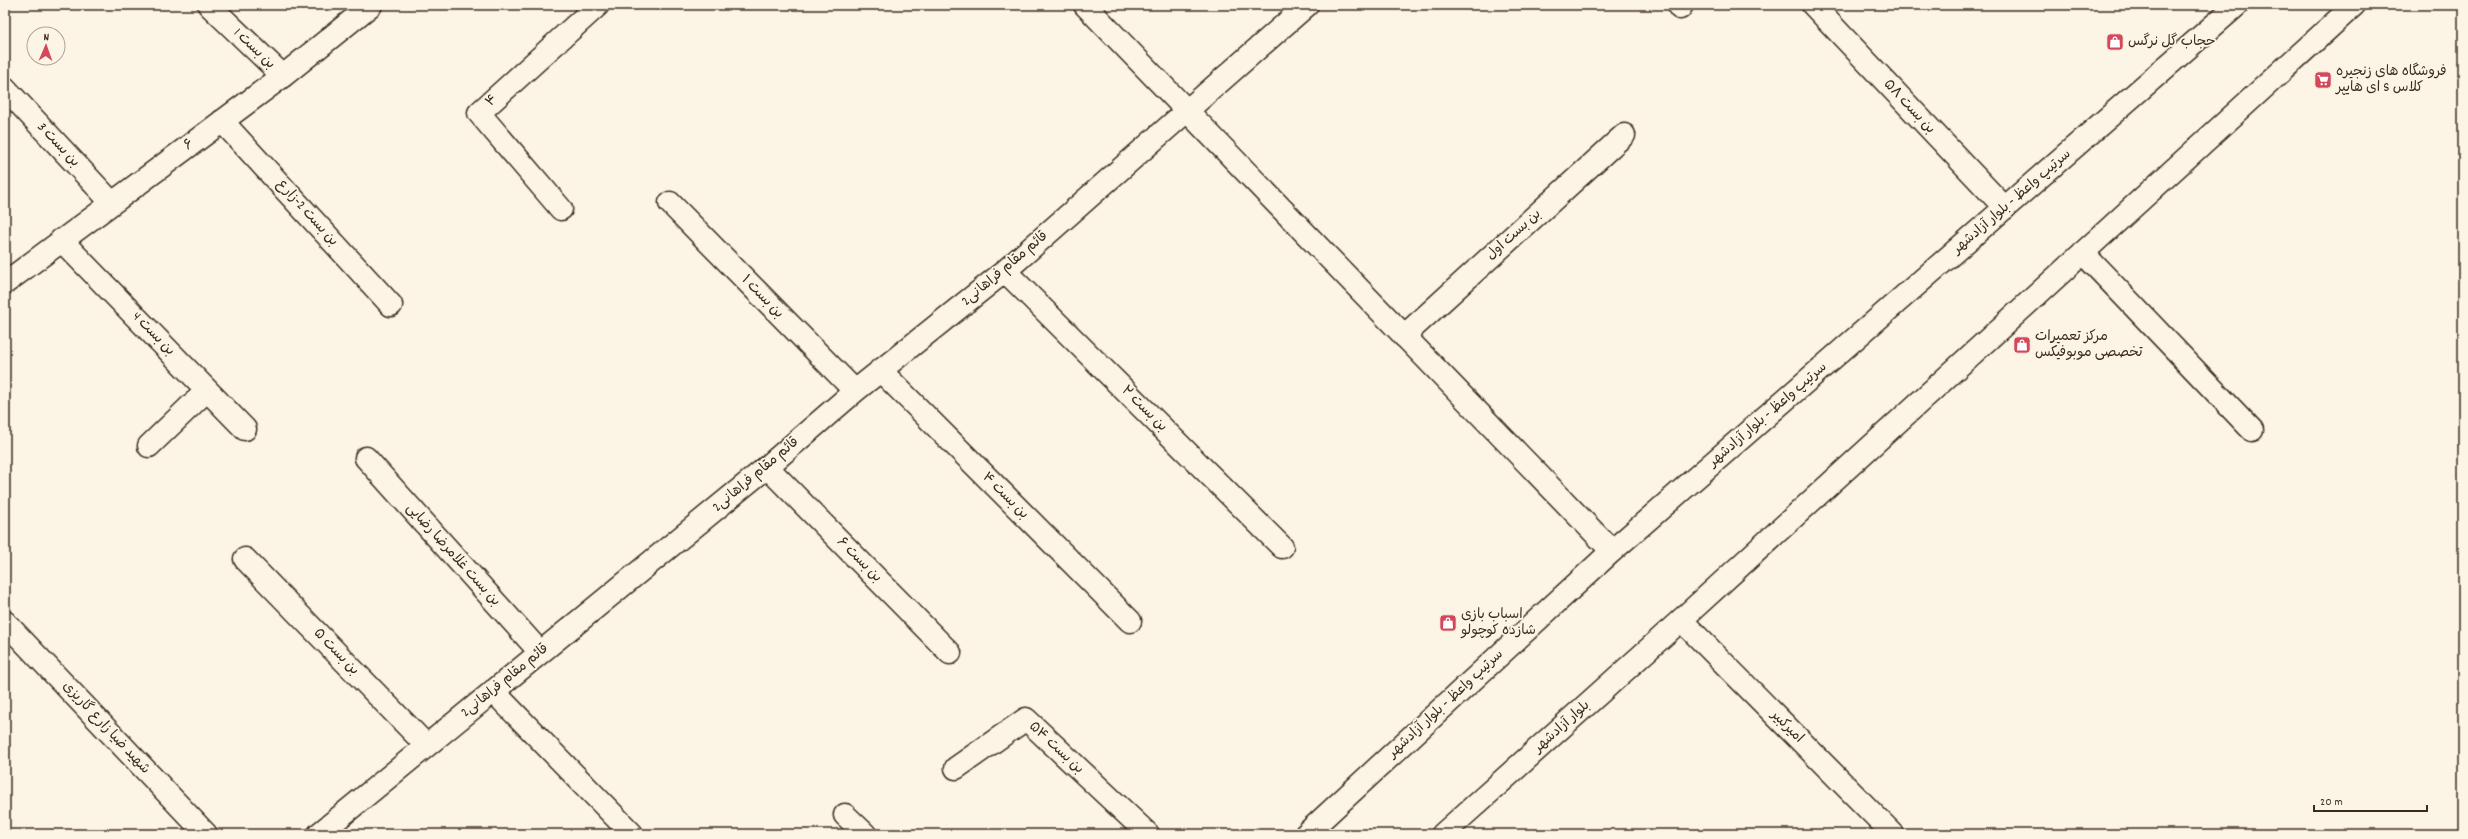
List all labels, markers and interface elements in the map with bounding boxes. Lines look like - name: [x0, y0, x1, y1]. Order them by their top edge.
- street label: بن بست 1: [228, 24, 280, 74]
- north arrow: [26, 26, 66, 66]
- text: N: [43, 30, 50, 46]
- shop icon: حجاب گل نرگس: [2105, 32, 2125, 52]
- place label: حجاب گل نرگس: [2128, 32, 2216, 52]
- place label: فروشگاه های زنجیره ای هایپر S کلاس: [2335, 62, 2447, 98]
- supermarket icon: فروشگاه های زنجیره ای هایپر S کلاس: [2313, 70, 2333, 90]
- street label: بن بست ۵۸: [1878, 75, 1940, 139]
- street label: ۴: [481, 90, 503, 112]
- street label: بن بست 3: [32, 118, 84, 172]
- street label: ۶: [180, 134, 198, 156]
- street label: سرتیپ واعظ - بلوار آزادشهر: [1947, 145, 2076, 260]
- street label: بن بست 2-زارع: [271, 175, 343, 251]
- street label: بن بست اول: [1482, 205, 1546, 265]
- street label: 2قائم مقام فراهانی: [957, 227, 1053, 311]
- street label: بن بست ۱: [736, 271, 788, 323]
- street label: بن بست 4: [127, 307, 179, 361]
- place label: مرکز تعمیرات تخصصی موبوفیکس: [2035, 327, 2144, 363]
- shop icon: مرکز تعمیرات تخصصی موبوفیکس: [2012, 335, 2032, 355]
- street label: سرتیپ واعظ - بلوار آزادشهر: [1703, 358, 1832, 473]
- street label: بن بست ۲: [1116, 381, 1172, 437]
- street label: 2قائم مقام فراهانی: [708, 433, 804, 517]
- street label: بن بست ۴: [977, 468, 1033, 524]
- street label: بن بست غلامرضا رضایی: [401, 499, 505, 611]
- street label: بن بست ۶: [832, 533, 886, 587]
- place label: اسباب بازی شازده کوچولو: [1460, 605, 1536, 641]
- shop icon: اسباب بازی شازده کوچولو: [1438, 613, 1458, 633]
- street label: بن بست ۵: [309, 624, 363, 680]
- street label: 2قائم مقام فراهانی: [457, 639, 553, 723]
- street label: سرتیپ واعظ - بلوار آزادشهر: [1383, 645, 1508, 764]
- street label: شهید ضیا زارع گاریزی: [57, 677, 155, 779]
- street label: بلوار آزادشهر: [1528, 696, 1595, 759]
- street label: امیرکبیر: [1765, 705, 1808, 748]
- street label: بن بست ۵۴: [1024, 717, 1088, 779]
- scale bar: [2314, 787, 2427, 813]
- text: 20 m: [2320, 794, 2343, 811]

